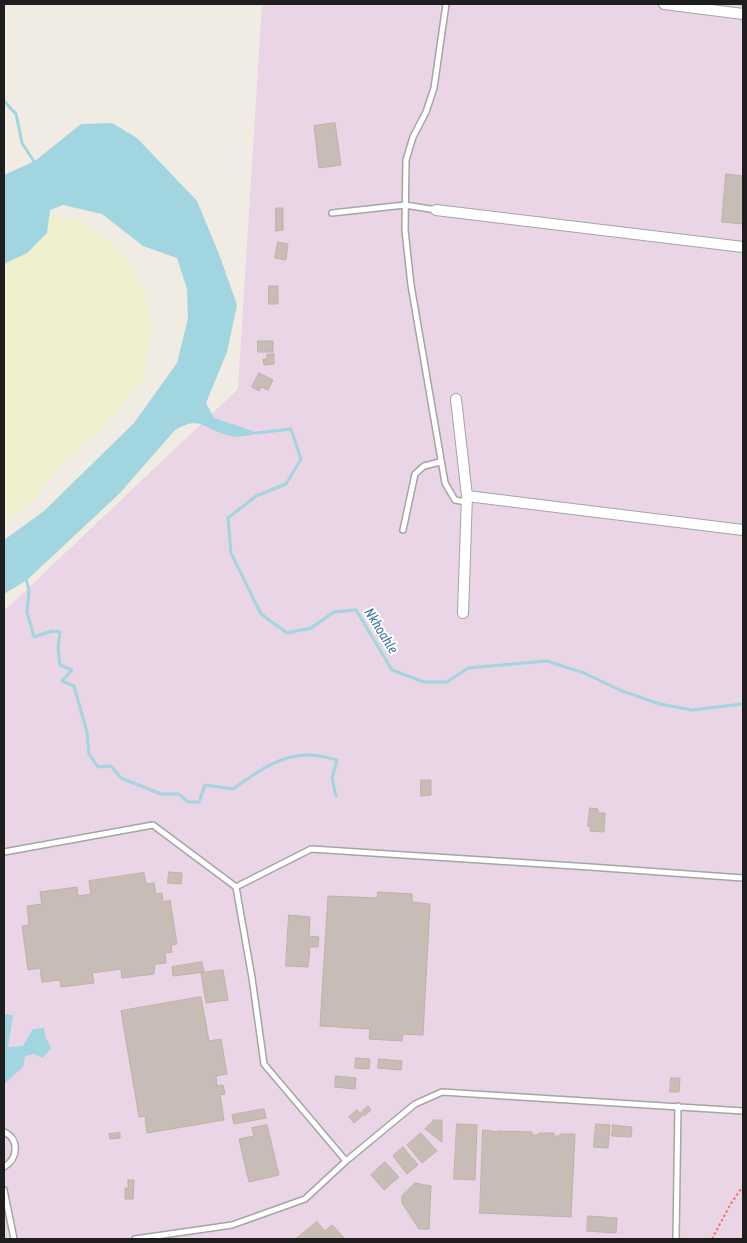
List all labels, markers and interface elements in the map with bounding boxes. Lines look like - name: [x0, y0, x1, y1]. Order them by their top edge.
- water label: Nkhoahle: [360, 605, 402, 657]

